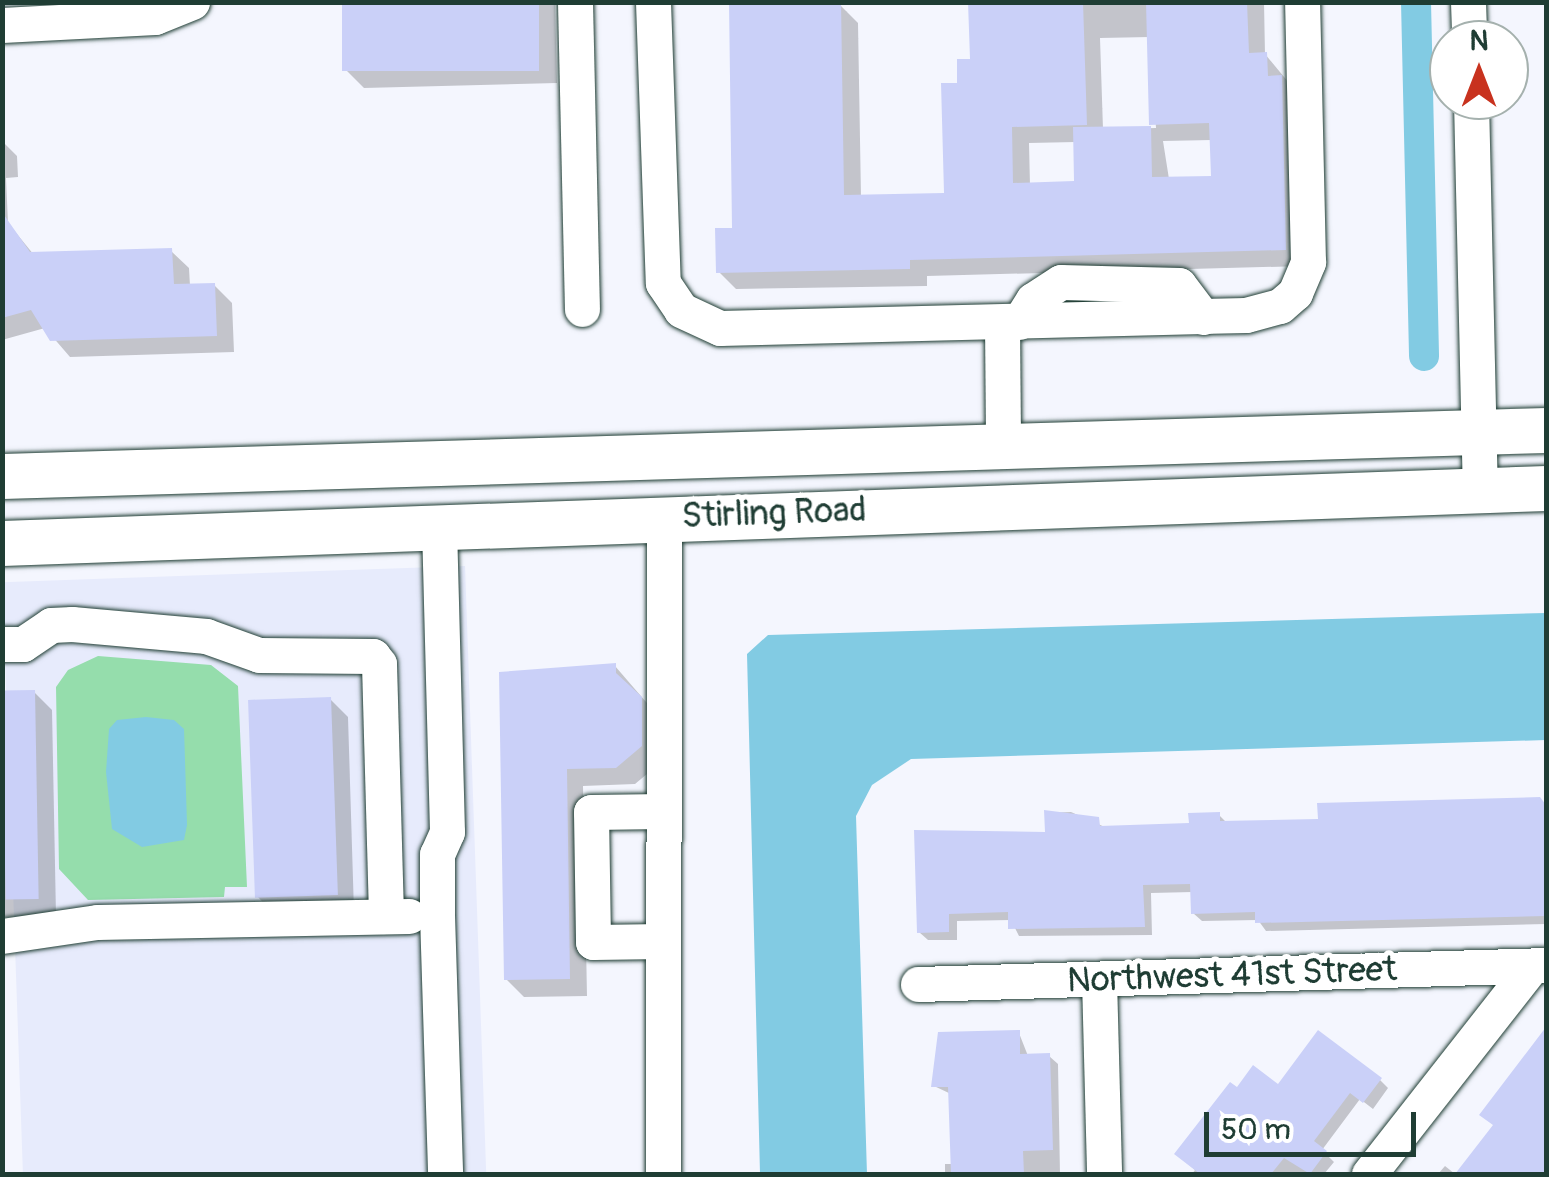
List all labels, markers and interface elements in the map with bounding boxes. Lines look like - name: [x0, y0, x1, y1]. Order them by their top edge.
- north arrow: [1429, 20, 1529, 120]
- text: N: [1470, 24, 1488, 59]
- street label: Stirling Road: [681, 489, 867, 537]
- street label: Northwest 41st Street: [1066, 948, 1398, 1002]
- scale bar: [1209, 1092, 1422, 1154]
- text: 50 m: [1221, 1111, 1291, 1148]

